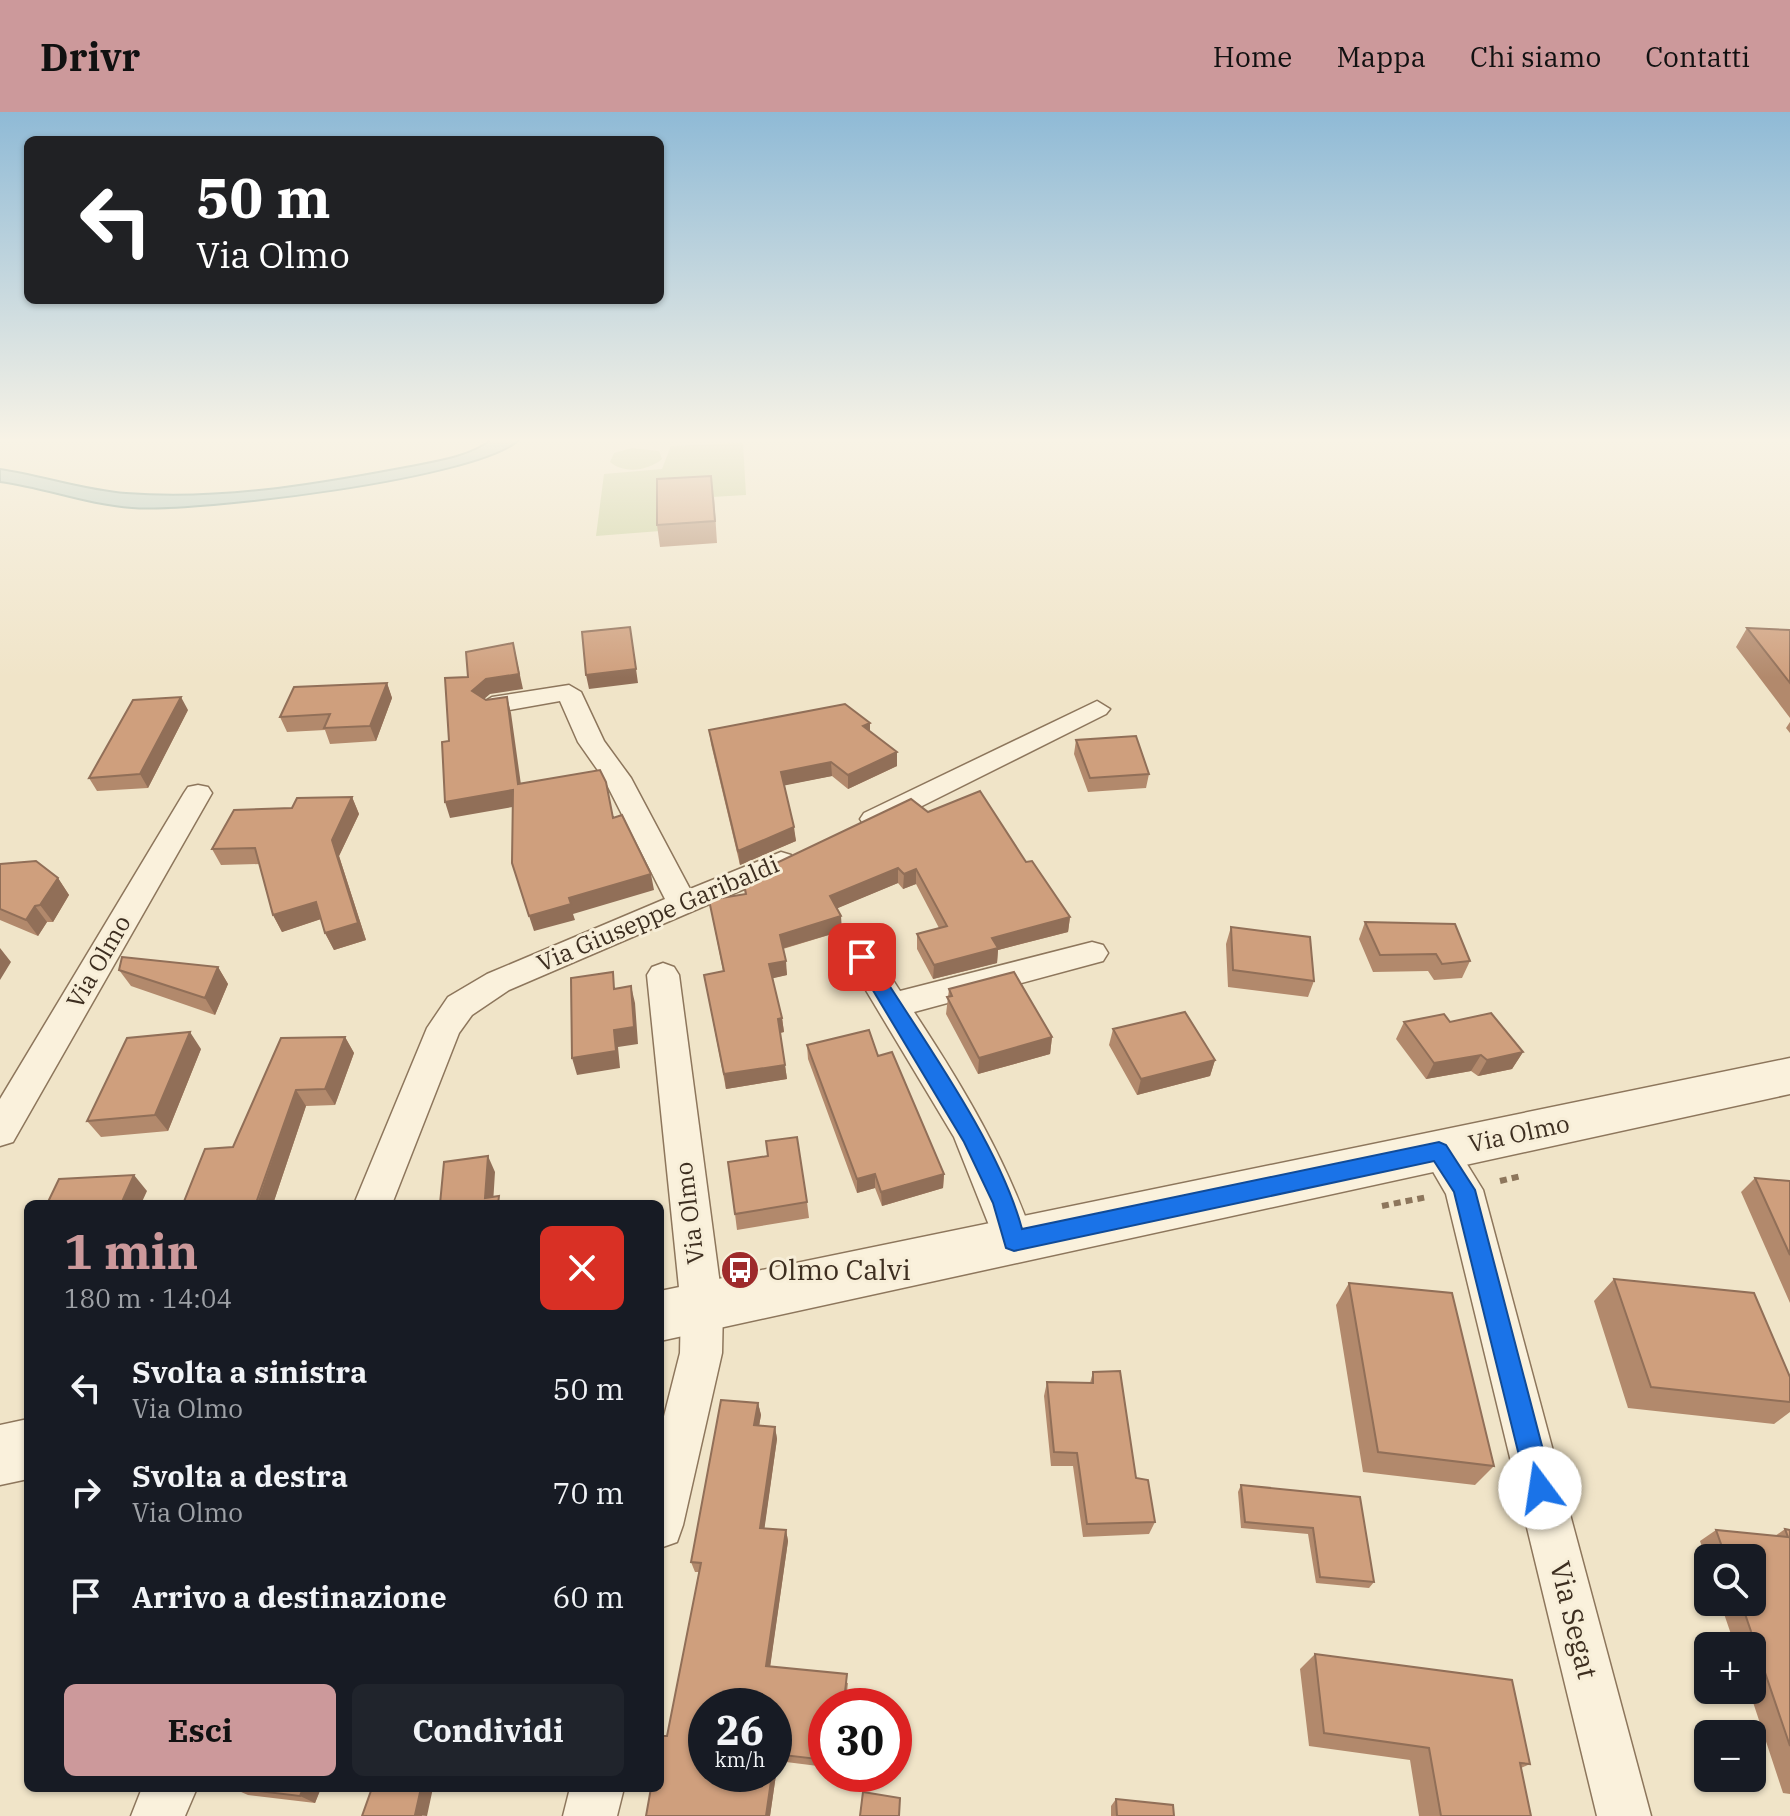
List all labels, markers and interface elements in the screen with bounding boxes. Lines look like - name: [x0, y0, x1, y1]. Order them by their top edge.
- text: Drivr: [40, 32, 140, 81]
- text: Home: [1213, 38, 1292, 75]
- text: Mappa: [1336, 38, 1426, 75]
- text: Chi siamo: [1470, 38, 1601, 75]
- text: Contatti: [1645, 38, 1750, 75]
- text: 50 m: [196, 161, 331, 233]
- icon: left: [64, 168, 168, 272]
- text: Via Olmo: [196, 231, 350, 278]
- street label: Via Giuseppe Garibaldi: [532, 848, 784, 979]
- street label: Via Olmo: [59, 909, 138, 1014]
- pin: [828, 923, 896, 991]
- icon: arrive: [840, 935, 884, 979]
- street label: Via Olmo: [1465, 1107, 1572, 1159]
- street label: Via Olmo: [667, 1160, 711, 1266]
- text: 1 min: [64, 1220, 198, 1282]
- button: close: [540, 1226, 624, 1310]
- bus stop icon: Olmo Calvi: [719, 1249, 761, 1291]
- place label: Olmo Calvi: [768, 1251, 911, 1288]
- text: 180 m · 14:04: [64, 1281, 232, 1315]
- text: Svolta a sinistra: [132, 1352, 367, 1391]
- icon: left: [64, 1366, 108, 1410]
- text: 50 m: [552, 1369, 624, 1408]
- text: Via Olmo: [132, 1391, 243, 1425]
- position arrow: [1498, 1446, 1582, 1530]
- text: Svolta a destra: [132, 1456, 348, 1495]
- icon: right: [64, 1470, 108, 1514]
- text: 70 m: [552, 1473, 624, 1512]
- text: Via Olmo: [132, 1495, 243, 1529]
- map controls: [1694, 1544, 1766, 1792]
- button: search: [1694, 1544, 1766, 1616]
- street label: Via Segat: [1542, 1557, 1607, 1683]
- icon: arrive: [64, 1574, 108, 1618]
- text: Arrivo a destinazione: [132, 1577, 447, 1616]
- text: 60 m: [552, 1577, 624, 1616]
- button: +: [1694, 1632, 1766, 1704]
- button: Esci: [64, 1684, 336, 1776]
- button: Condividi: [352, 1684, 624, 1776]
- speed limit sign: 30: [808, 1688, 912, 1792]
- text: 26: [716, 1704, 764, 1756]
- button: −: [1694, 1720, 1766, 1792]
- text: km/h: [715, 1746, 765, 1773]

